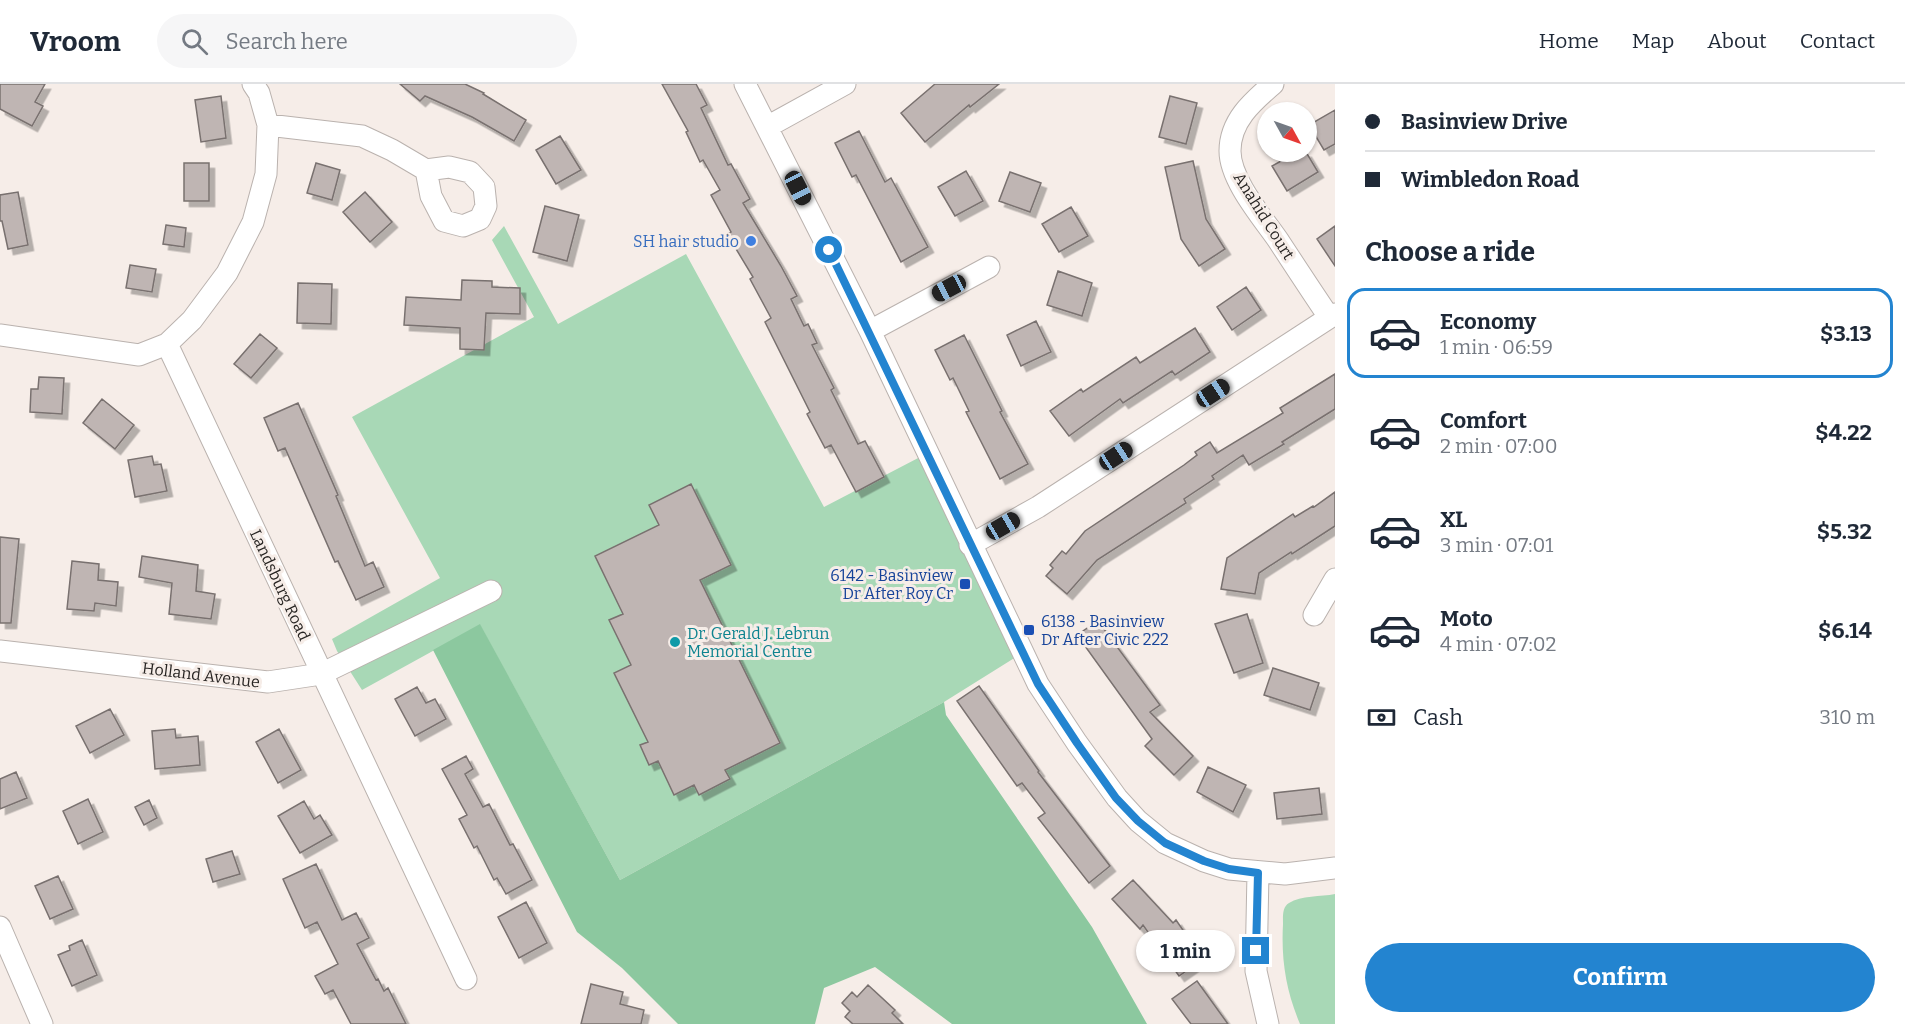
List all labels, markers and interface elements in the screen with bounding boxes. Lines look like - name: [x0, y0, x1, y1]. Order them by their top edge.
- search box: [157, 14, 577, 68]
- text: Vroom: [30, 25, 121, 58]
- icon: search: [178, 25, 211, 58]
- text: Search here: [226, 28, 348, 55]
- text: Home: [1539, 28, 1599, 54]
- text: Map: [1632, 28, 1674, 54]
- text: About: [1707, 28, 1767, 54]
- text: Contact: [1800, 28, 1875, 54]
- north arrow: [1257, 102, 1317, 162]
- map controls: [1257, 102, 1317, 162]
- text: Basinview Drive: [1401, 108, 1568, 135]
- text: Wimbledon Road: [1401, 166, 1579, 193]
- car: [782, 168, 814, 208]
- street label: Anahid Court: [1230, 169, 1298, 263]
- place label: SH hair studio: [633, 232, 739, 251]
- marker: SH hair studio: [744, 234, 758, 248]
- route start: [815, 236, 842, 263]
- text: Choose a ride: [1365, 236, 1535, 268]
- car: [929, 272, 969, 304]
- icon: car: [1368, 306, 1422, 360]
- text: Economy: [1440, 308, 1536, 335]
- text: $3.13: [1820, 320, 1872, 347]
- text: 1 min · 06:59: [1440, 335, 1553, 359]
- car: [1193, 376, 1233, 410]
- icon: car: [1368, 405, 1422, 459]
- text: Comfort: [1440, 407, 1527, 434]
- text: $4.22: [1815, 419, 1872, 446]
- text: 2 min · 07:00: [1440, 434, 1558, 458]
- car: [1096, 439, 1136, 473]
- icon: car: [1368, 504, 1422, 558]
- text: XL: [1440, 506, 1467, 533]
- car: [983, 509, 1023, 543]
- text: $5.32: [1817, 518, 1872, 545]
- street label: Landsburg Road: [246, 526, 314, 644]
- text: 3 min · 07:01: [1440, 533, 1553, 557]
- place label: 6142 - Basinview Dr After Roy Cr: [830, 566, 953, 603]
- marker: 6142 - Basinview Dr After Roy Cr: [958, 577, 972, 591]
- icon: car: [1368, 603, 1422, 657]
- text: Moto: [1440, 605, 1493, 632]
- place label: 6138 - Basinview Dr After Civic 222: [1041, 612, 1169, 649]
- text: $6.14: [1818, 617, 1872, 644]
- marker: 6138 - Basinview Dr After Civic 222: [1022, 623, 1036, 637]
- place label: Dr. Gerald J. Lebrun Memorial Centre: [687, 624, 830, 661]
- text: 4 min · 07:02: [1440, 632, 1556, 656]
- marker: Dr. Gerald J. Lebrun Memorial Centre: [668, 635, 682, 649]
- street label: Holland Avenue: [141, 658, 261, 692]
- icon: cash: [1365, 701, 1398, 734]
- text: Cash: [1413, 704, 1463, 731]
- text: 310 m: [1820, 705, 1875, 729]
- callout: 1 min: [1136, 930, 1235, 972]
- route end: [1242, 937, 1269, 964]
- text: 1 min: [1160, 939, 1211, 963]
- button: Confirm: [1365, 943, 1875, 1012]

